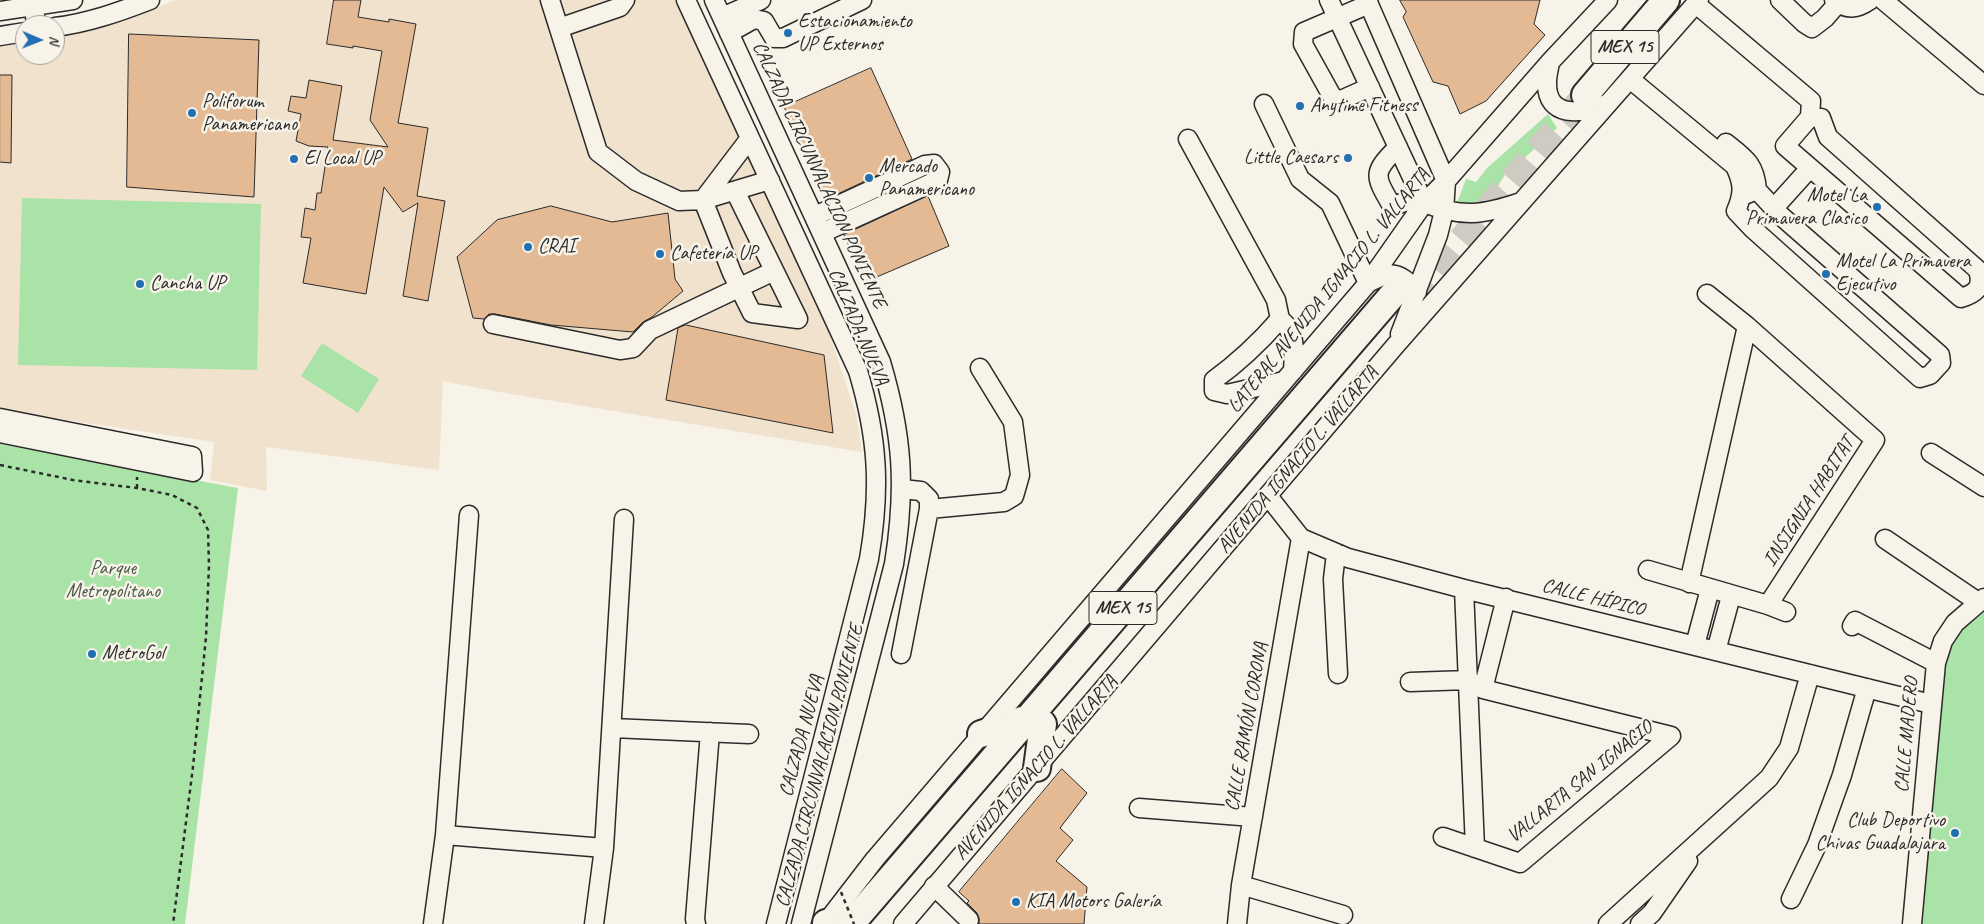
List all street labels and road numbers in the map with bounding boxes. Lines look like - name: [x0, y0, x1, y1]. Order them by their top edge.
- road number: MEX 15: [1591, 31, 1659, 64]
- street label: CALZADA CIRCUNVALACION PONIENTE: [747, 38, 891, 312]
- street label: LATERAL AVENIDA IGNACIO L. VALLARTA: [1223, 164, 1435, 418]
- street label: CALZADA NUEVA: [823, 265, 893, 389]
- street label: AVENIDA IGNACIO L. VALLARTA: [1213, 362, 1383, 558]
- street label: INSIGNIA HABITAT: [1758, 433, 1860, 571]
- street label: CALLE HÍPICO: [1539, 574, 1647, 622]
- road number: MEX 15: [1089, 592, 1157, 624]
- street label: CALZADA CIRCUNVALACION PONIENTE: [771, 622, 869, 910]
- street label: CALLE RAMÓN CORONA: [1220, 641, 1274, 813]
- street label: AVENIDA IGNACIO L. VALLARTA: [949, 671, 1123, 865]
- street label: CALZADA NUEVA: [774, 673, 830, 799]
- street label: CALLE MADERO: [1890, 676, 1924, 794]
- street label: VALLARTA SAN IGNACIO: [1502, 716, 1658, 848]

